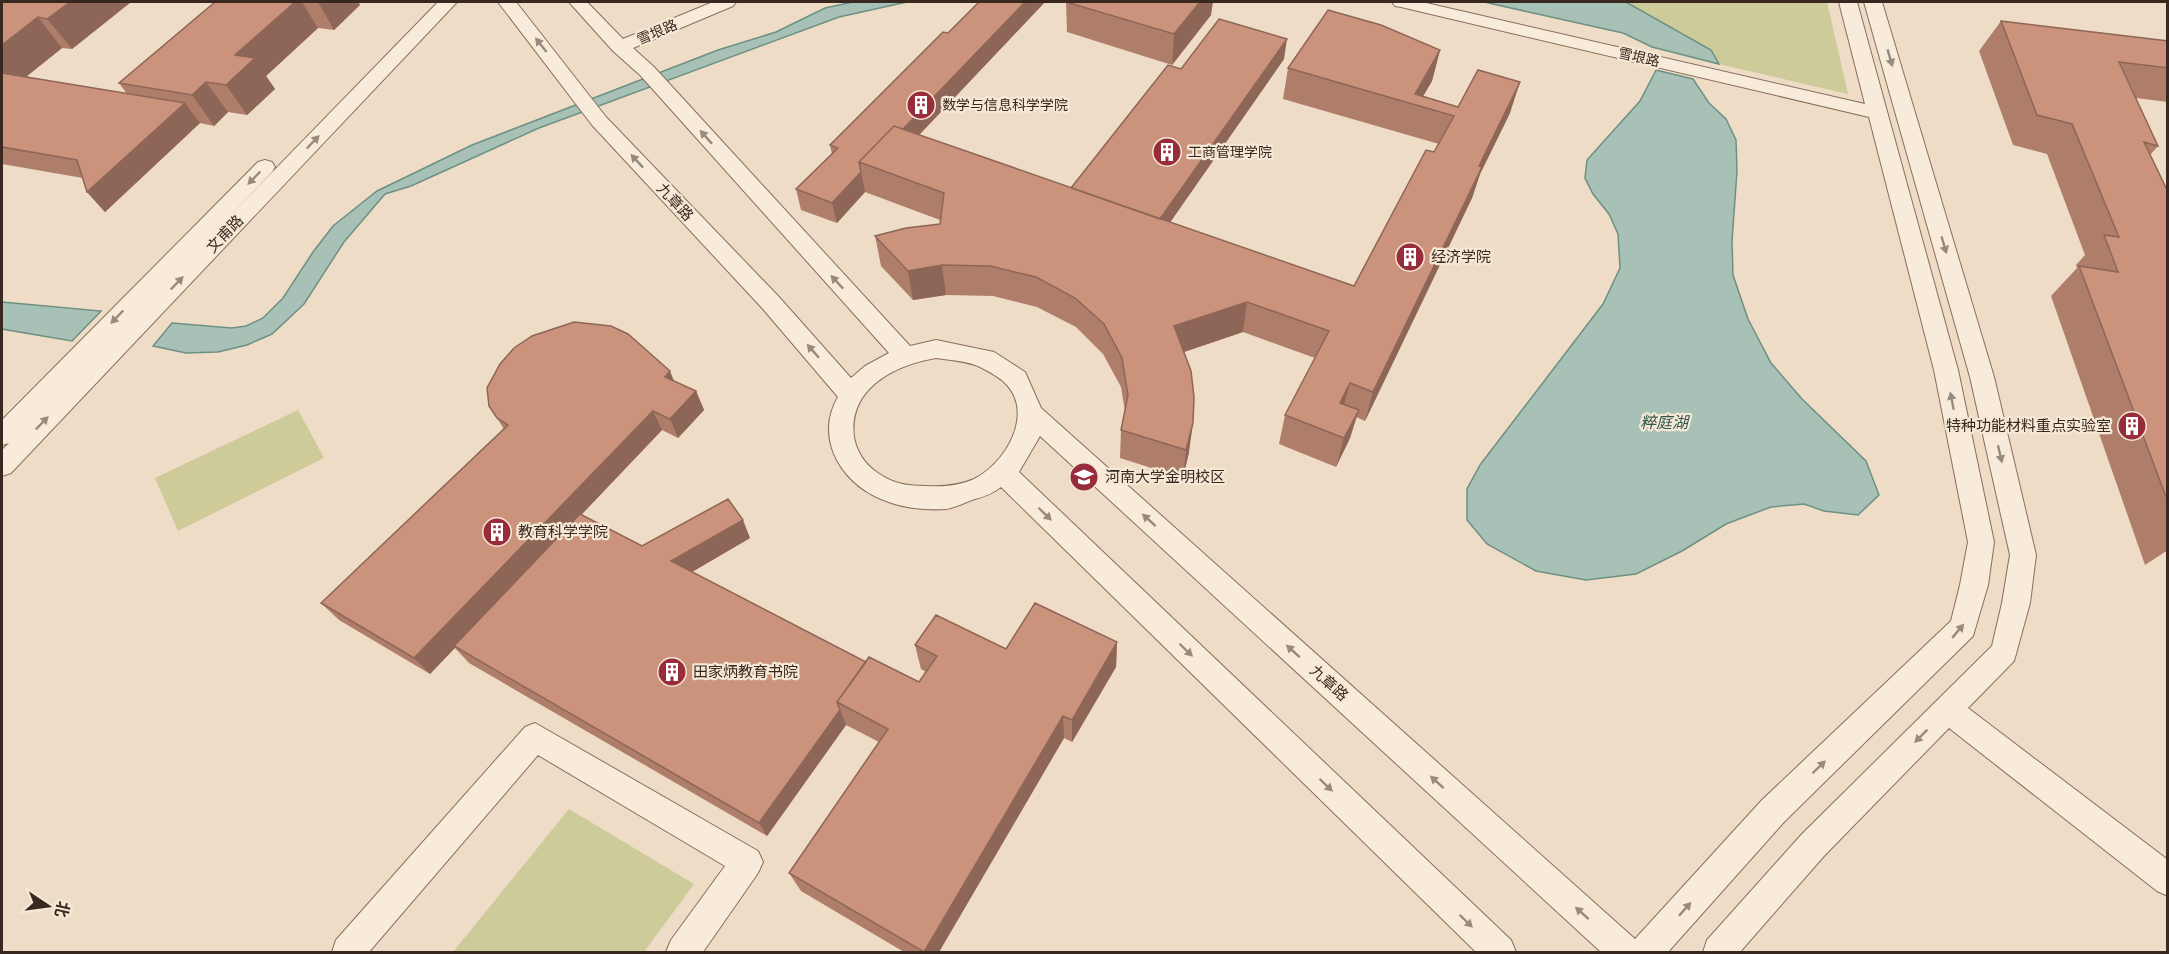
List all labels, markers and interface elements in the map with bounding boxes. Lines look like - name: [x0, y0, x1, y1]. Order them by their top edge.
- street label: 雪垠路: [635, 16, 680, 48]
- one-way arrow: [536, 38, 548, 53]
- street label: 雪垠路: [1617, 44, 1661, 70]
- one-way arrow: [1886, 49, 1895, 67]
- building icon: 数学与信息科学学院: [905, 89, 937, 121]
- place label: 数学与信息科学学院: [942, 97, 1068, 114]
- one-way arrow: [700, 130, 713, 145]
- one-way arrow: [305, 136, 319, 150]
- building icon: 工商管理学院: [1151, 136, 1183, 168]
- place label: 工商管理学院: [1188, 144, 1272, 161]
- one-way arrow: [631, 155, 645, 169]
- one-way arrow: [247, 171, 261, 185]
- street label: 九章路: [653, 179, 697, 225]
- street label: 文甫路: [203, 212, 247, 256]
- one-way arrow: [1940, 236, 1949, 254]
- building icon: 经济学院: [1394, 241, 1426, 273]
- place label: 经济学院: [1431, 248, 1491, 266]
- one-way arrow: [830, 274, 844, 289]
- one-way arrow: [170, 276, 184, 290]
- one-way arrow: [110, 310, 124, 325]
- one-way arrow: [807, 344, 820, 359]
- one-way arrow: [1947, 392, 1956, 411]
- building icon: 特种功能材料重点实验室: [2116, 410, 2148, 442]
- water label: 粹庭湖: [1640, 413, 1691, 432]
- one-way arrow: [35, 416, 49, 431]
- place label: 特种功能材料重点实验室: [1946, 417, 2111, 435]
- one-way arrow: [1995, 444, 2005, 463]
- school or university icon: 河南大学金明校区: [1068, 461, 1100, 493]
- place label: 河南大学金明校区: [1105, 468, 1225, 486]
- one-way arrow: [1038, 507, 1053, 521]
- one-way arrow: [1141, 513, 1156, 527]
- building icon: 教育科学学院: [481, 516, 513, 548]
- place label: 教育科学学院: [518, 523, 608, 541]
- one-way arrow: [1951, 623, 1964, 639]
- one-way arrow: [1178, 642, 1192, 656]
- one-way arrow: [1286, 645, 1301, 658]
- building icon: 田家炳教育书院: [656, 656, 688, 688]
- street label: 九章路: [1306, 661, 1352, 705]
- place label: 田家炳教育书院: [693, 663, 798, 681]
- one-way arrow: [1914, 728, 1928, 743]
- one-way arrow: [1811, 761, 1825, 775]
- one-way arrow: [1430, 775, 1445, 789]
- one-way arrow: [1318, 778, 1333, 792]
- north arrow: [18, 876, 78, 936]
- text: 北: [51, 899, 73, 919]
- one-way arrow: [1678, 902, 1691, 917]
- one-way arrow: [1575, 907, 1590, 920]
- one-way arrow: [1458, 913, 1472, 927]

